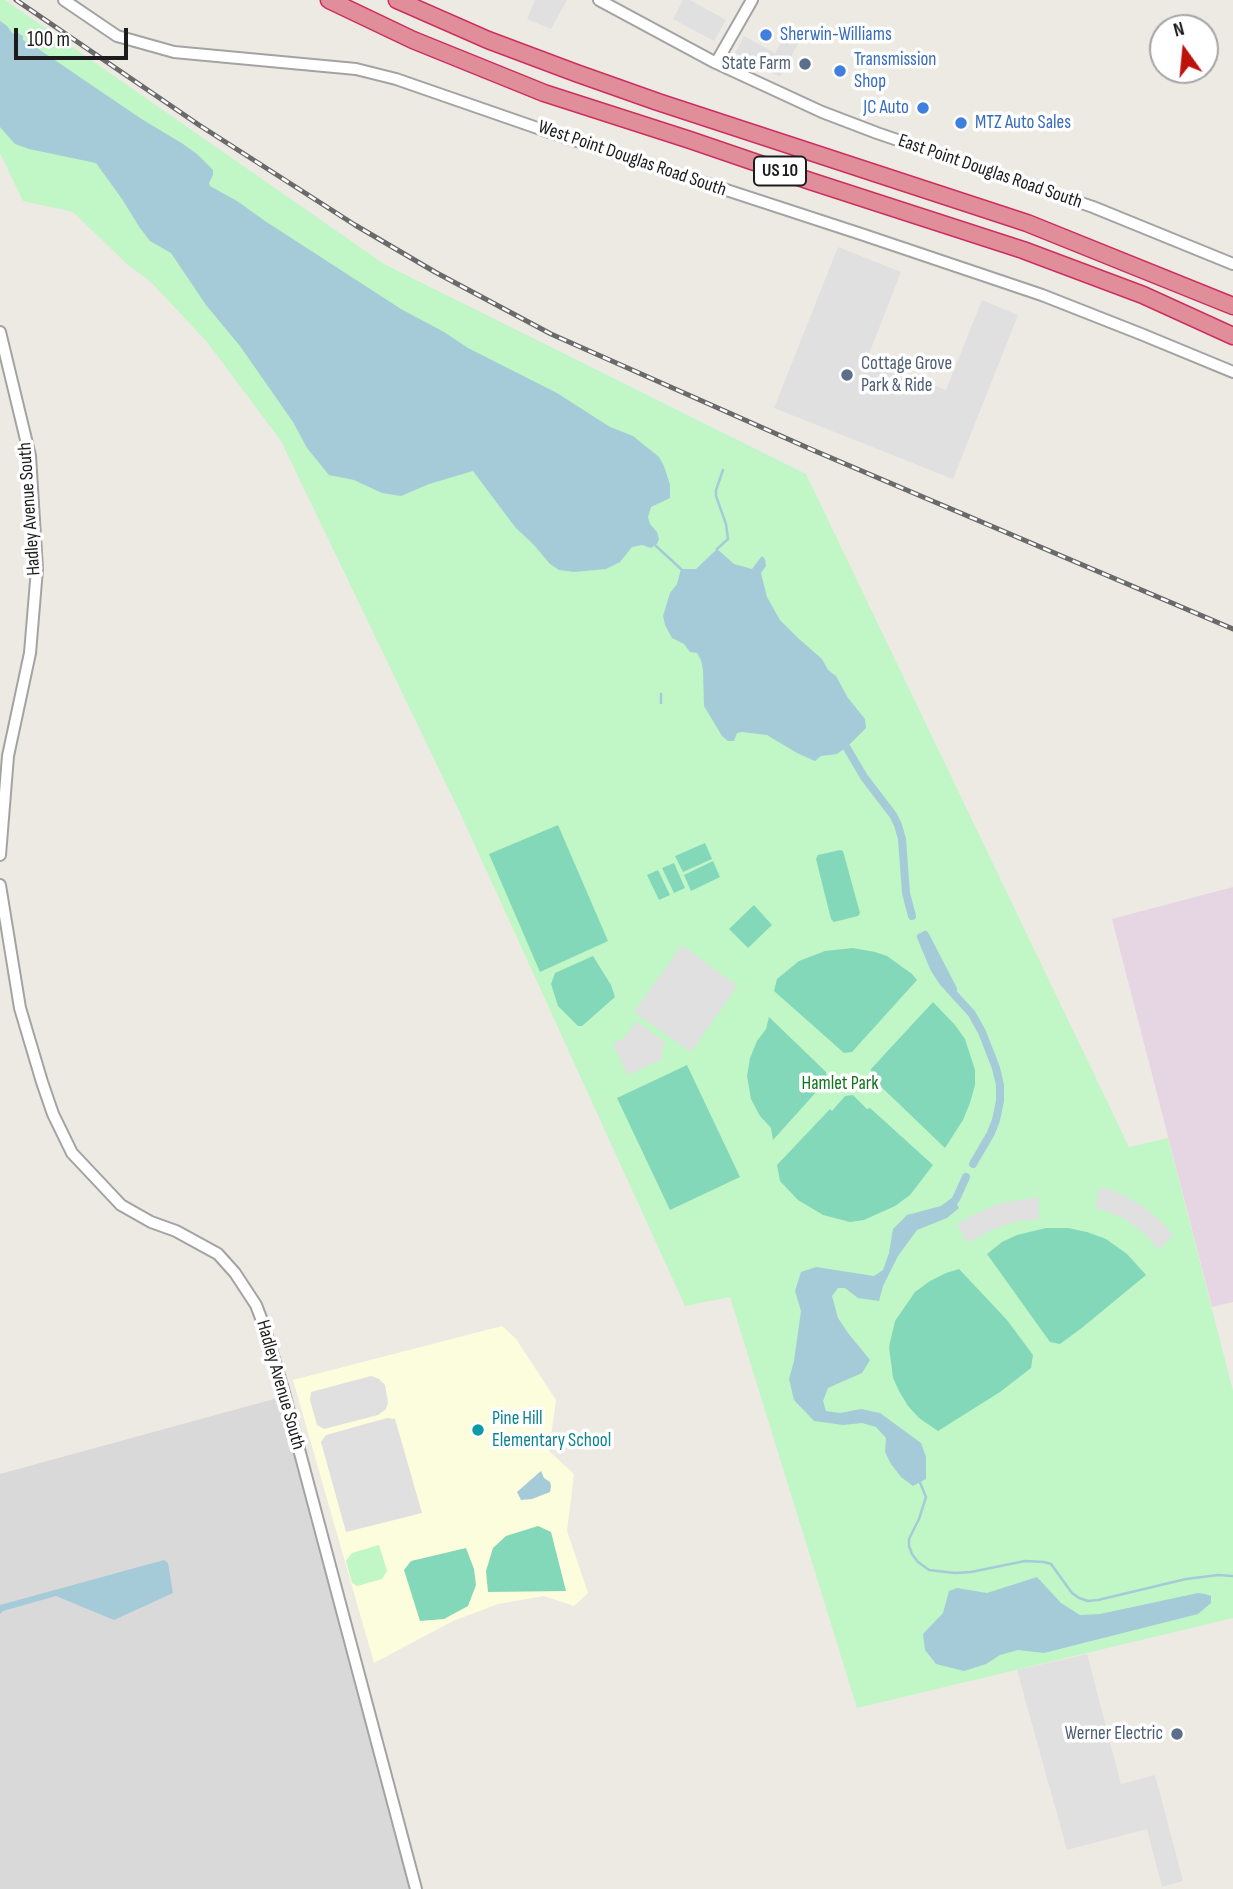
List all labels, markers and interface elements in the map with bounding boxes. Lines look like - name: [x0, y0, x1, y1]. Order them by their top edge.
- scale bar: [18, 14, 131, 58]
- north arrow: [1149, 14, 1219, 84]
- text: N: [1171, 18, 1187, 43]
- place label: Sherwin-Williams: [780, 24, 892, 46]
- text: 100 m: [27, 27, 70, 52]
- marker: Sherwin-Williams: [758, 27, 774, 43]
- place label: Transmission Shop: [854, 49, 936, 93]
- place label: State Farm: [722, 53, 791, 75]
- marker: State Farm: [797, 56, 813, 72]
- marker: Transmission Shop: [832, 63, 848, 79]
- place label: JC Auto: [863, 97, 909, 119]
- marker: JC Auto: [915, 100, 931, 116]
- place label: MTZ Auto Sales: [975, 112, 1071, 134]
- marker: MTZ Auto Sales: [953, 115, 969, 131]
- street label: West Point Douglas Road South: [535, 116, 729, 202]
- street label: East Point Douglas Road South: [895, 130, 1085, 214]
- road number: US 10: [754, 156, 806, 186]
- place label: Cottage Grove Park & Ride: [861, 353, 952, 397]
- marker: Cottage Grove Park & Ride: [839, 367, 855, 383]
- street label: Hadley Avenue South: [14, 442, 46, 576]
- park label: Hamlet Park: [802, 1073, 878, 1095]
- street label: Hadley Avenue South: [251, 1318, 309, 1452]
- place label: Pine Hill Elementary School: [492, 1408, 611, 1452]
- marker: Pine Hill Elementary School: [470, 1422, 486, 1438]
- place label: Werner Electric: [1065, 1723, 1163, 1745]
- marker: Werner Electric: [1169, 1726, 1185, 1742]

